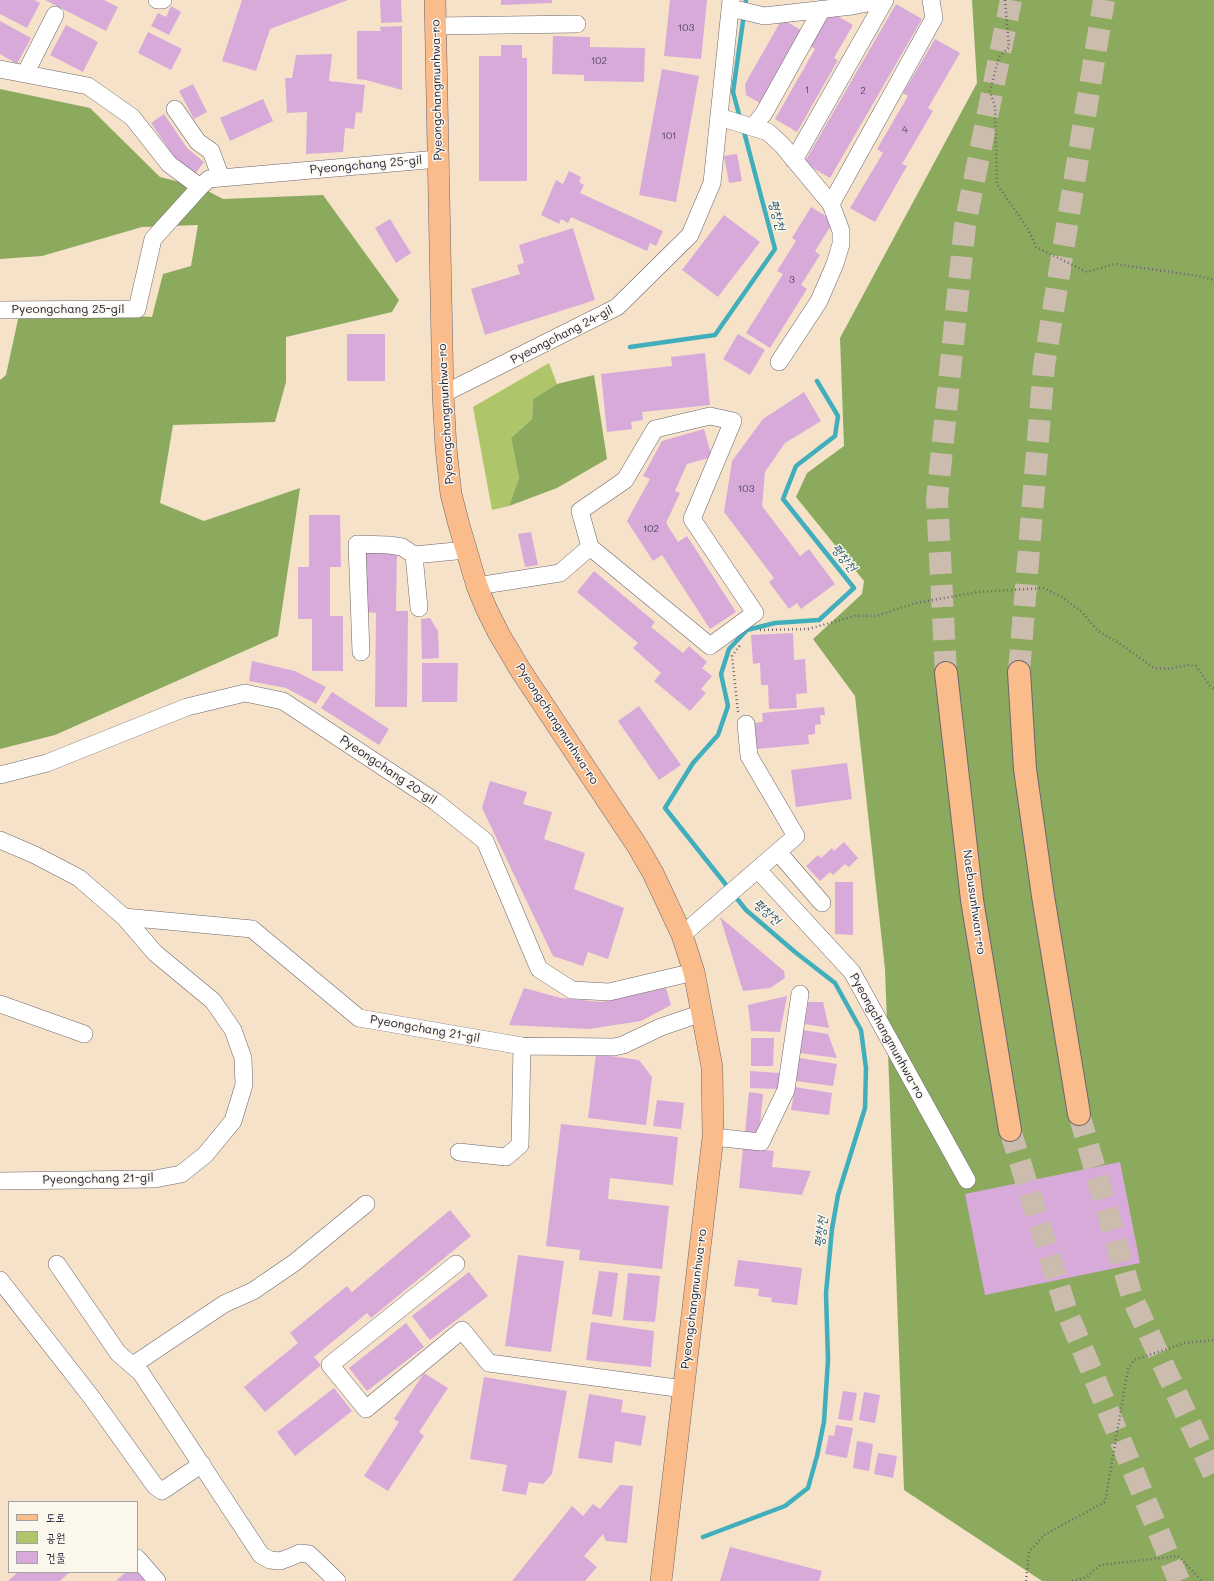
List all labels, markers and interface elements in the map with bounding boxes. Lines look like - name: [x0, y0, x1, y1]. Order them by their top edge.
- street label: Pyeongchangmunhwa-ro: [429, 19, 445, 161]
- house number: 103: [678, 22, 694, 34]
- house number: 102: [591, 55, 607, 67]
- house number: 1: [805, 84, 809, 96]
- house number: 2: [860, 85, 866, 97]
- house number: 4: [902, 124, 908, 136]
- house number: 101: [661, 130, 677, 142]
- street label: Pyeongchang 25-gil: [309, 153, 423, 177]
- water label: 평창천: [765, 198, 789, 232]
- house number: 3: [789, 274, 795, 286]
- street label: Pyeongchang 25-gil: [12, 302, 124, 316]
- street label: Pyeongchang 24-gil: [508, 303, 616, 367]
- street label: Pyeongchangmunhwa-ro: [435, 343, 457, 485]
- house number: 103: [738, 483, 754, 495]
- house number: 102: [643, 523, 659, 535]
- water label: 평창천: [828, 541, 860, 575]
- street label: Pyeongchangmunhwa-ro: [513, 661, 601, 787]
- street label: Pyeongchang 20-gil: [337, 732, 439, 808]
- street label: Naebusunhwan-ro: [960, 849, 988, 955]
- water label: 평창천: [750, 896, 784, 928]
- street label: Pyeongchangmunhwa-ro: [846, 971, 928, 1101]
- street label: Pyeongchang 21-gil: [369, 1012, 481, 1046]
- street label: Pyeongchang 21-gil: [42, 1171, 154, 1187]
- water label: 평창천: [811, 1215, 831, 1249]
- street label: Pyeongchangmunhwa-ro: [678, 1228, 710, 1370]
- legend: [8, 1501, 138, 1573]
- text: 도로: [46, 1509, 65, 1525]
- text: 공원: [46, 1529, 65, 1545]
- text: 건물: [46, 1549, 65, 1565]

